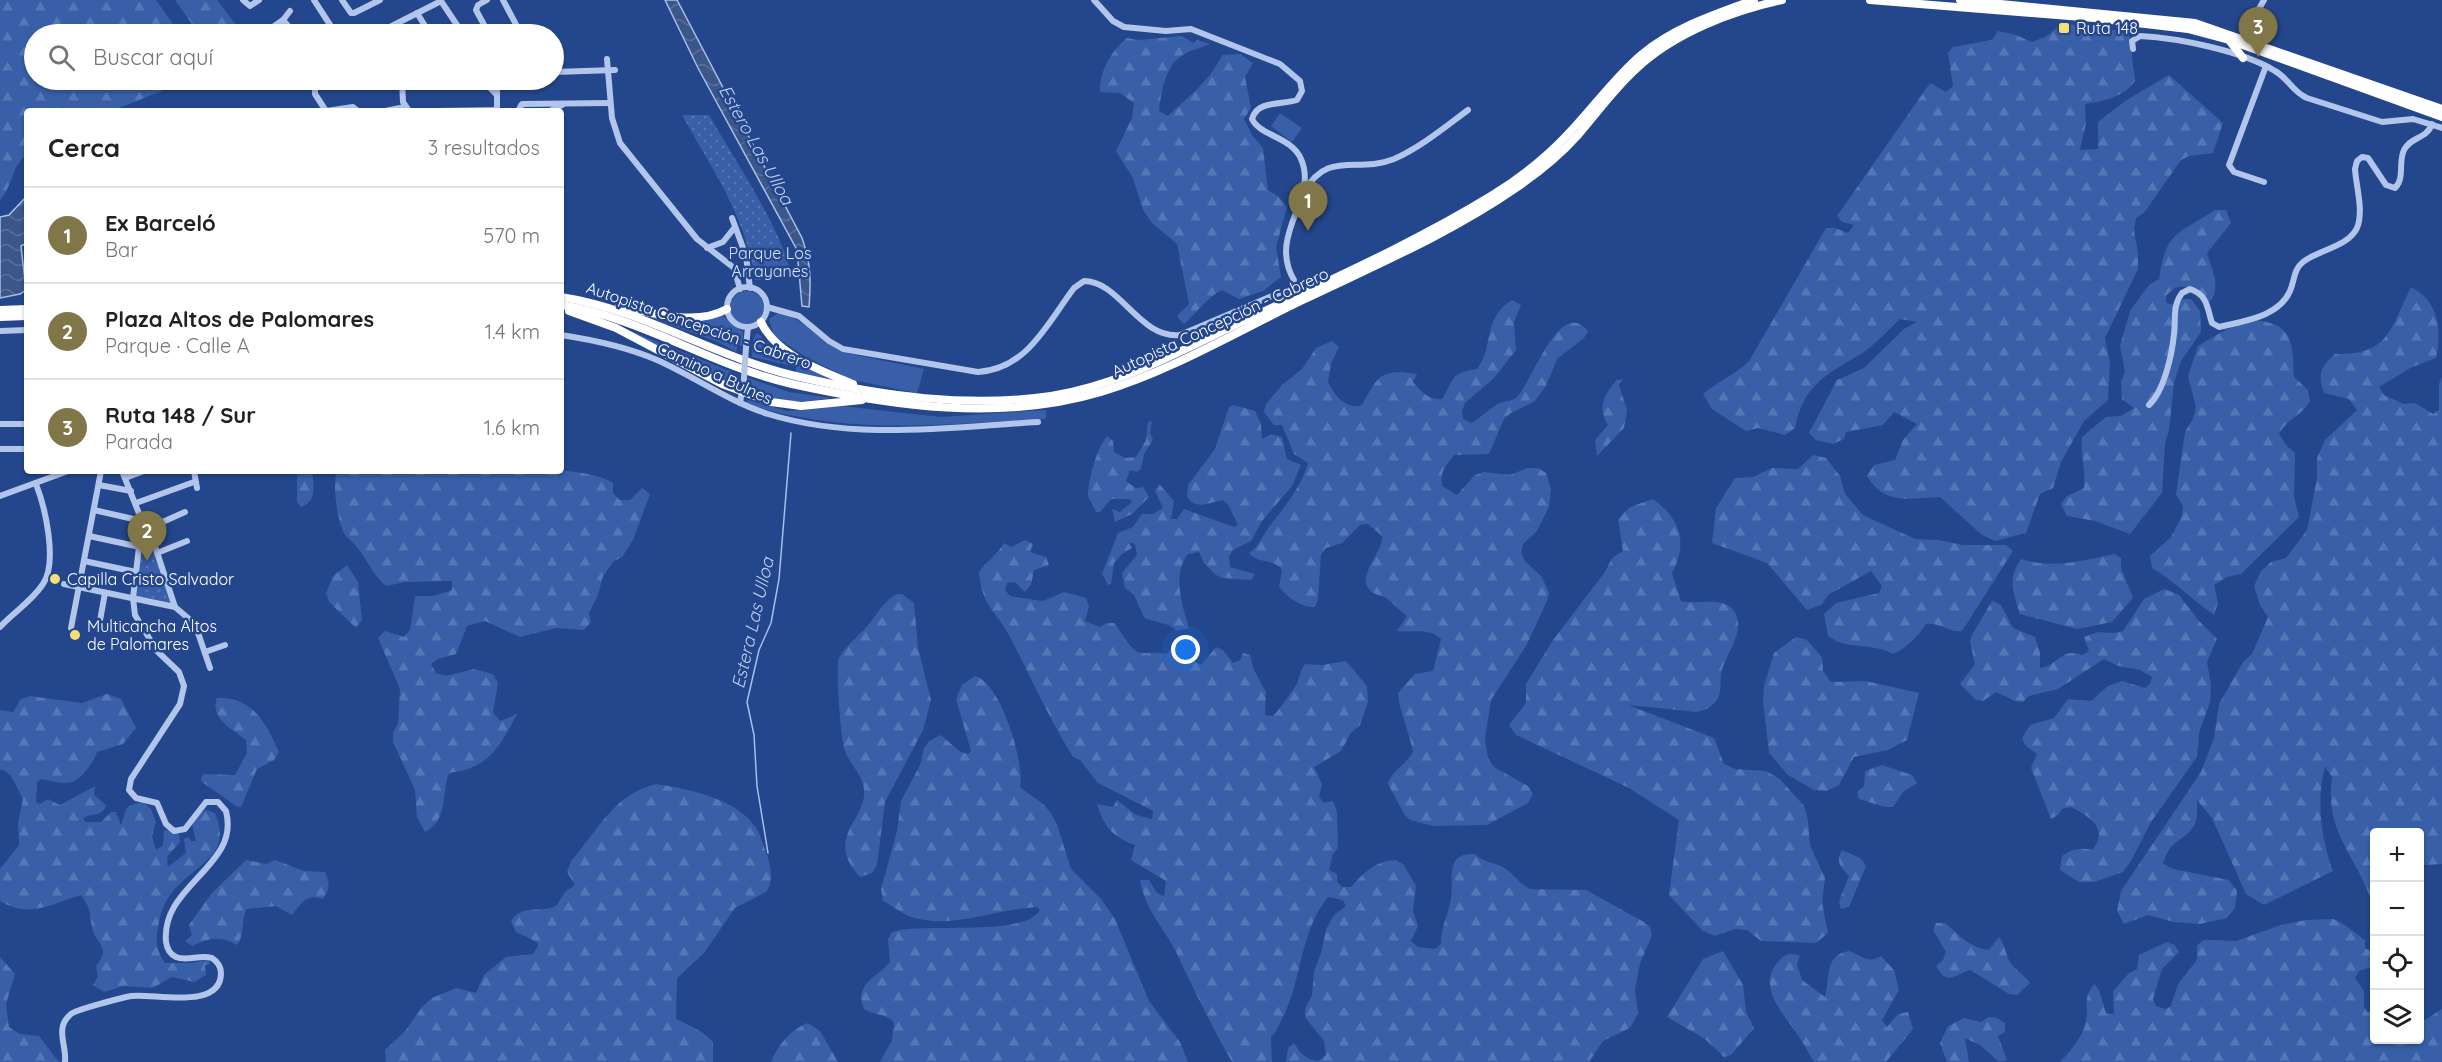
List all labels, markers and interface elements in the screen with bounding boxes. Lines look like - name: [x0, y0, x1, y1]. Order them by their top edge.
- pin: 3: [2238, 8, 2278, 57]
- place label: Ruta 148: [2076, 18, 2138, 38]
- marker: Ruta 148: [2057, 21, 2071, 35]
- search box: [24, 24, 564, 90]
- icon: search: [45, 41, 78, 74]
- text: Buscar aquí: [93, 43, 213, 71]
- water label: Estero Las Ulloa: [714, 81, 799, 210]
- text: Cerca: [48, 131, 120, 164]
- text: 3 resultados: [428, 135, 540, 160]
- pin: 1: [1288, 182, 1328, 231]
- text: Ex Barceló: [105, 209, 216, 237]
- text: 1: [64, 223, 71, 248]
- text: 570 m: [483, 223, 540, 248]
- text: Bar: [105, 237, 138, 262]
- park label: Parque Los Arrayanes: [729, 243, 811, 281]
- street label: Autopista Concepción - Cabrero: [1109, 263, 1331, 381]
- street label: Autopista Concepción - Cabrero: [584, 277, 814, 373]
- text: Plaza Altos de Palomares: [105, 305, 374, 333]
- text: 2: [62, 319, 73, 344]
- text: 1.4 km: [485, 319, 540, 344]
- text: Parque · Calle A: [105, 333, 250, 358]
- street label: Camino a Bulnes: [654, 338, 776, 408]
- text: Ruta 148 / Sur: [105, 401, 256, 429]
- text: 3: [62, 415, 73, 440]
- text: 1.6 km: [484, 415, 540, 440]
- text: Parada: [105, 429, 173, 454]
- pin: 2: [128, 512, 166, 561]
- water label: Estera Las Ulloa: [726, 554, 779, 691]
- place label: Capilla Cristo Salvador: [67, 569, 234, 589]
- marker: Capilla Cristo Salvador: [48, 572, 62, 586]
- place label: Multicancha Altos de Palomares: [87, 616, 217, 654]
- marker: Multicancha Altos de Palomares: [68, 628, 82, 642]
- your location: [1171, 635, 1200, 664]
- map controls: [2370, 828, 2424, 1044]
- button: +: [2370, 828, 2424, 882]
- button: −: [2370, 882, 2424, 936]
- button: locate: [2370, 936, 2424, 990]
- button: layers: [2370, 990, 2424, 1044]

